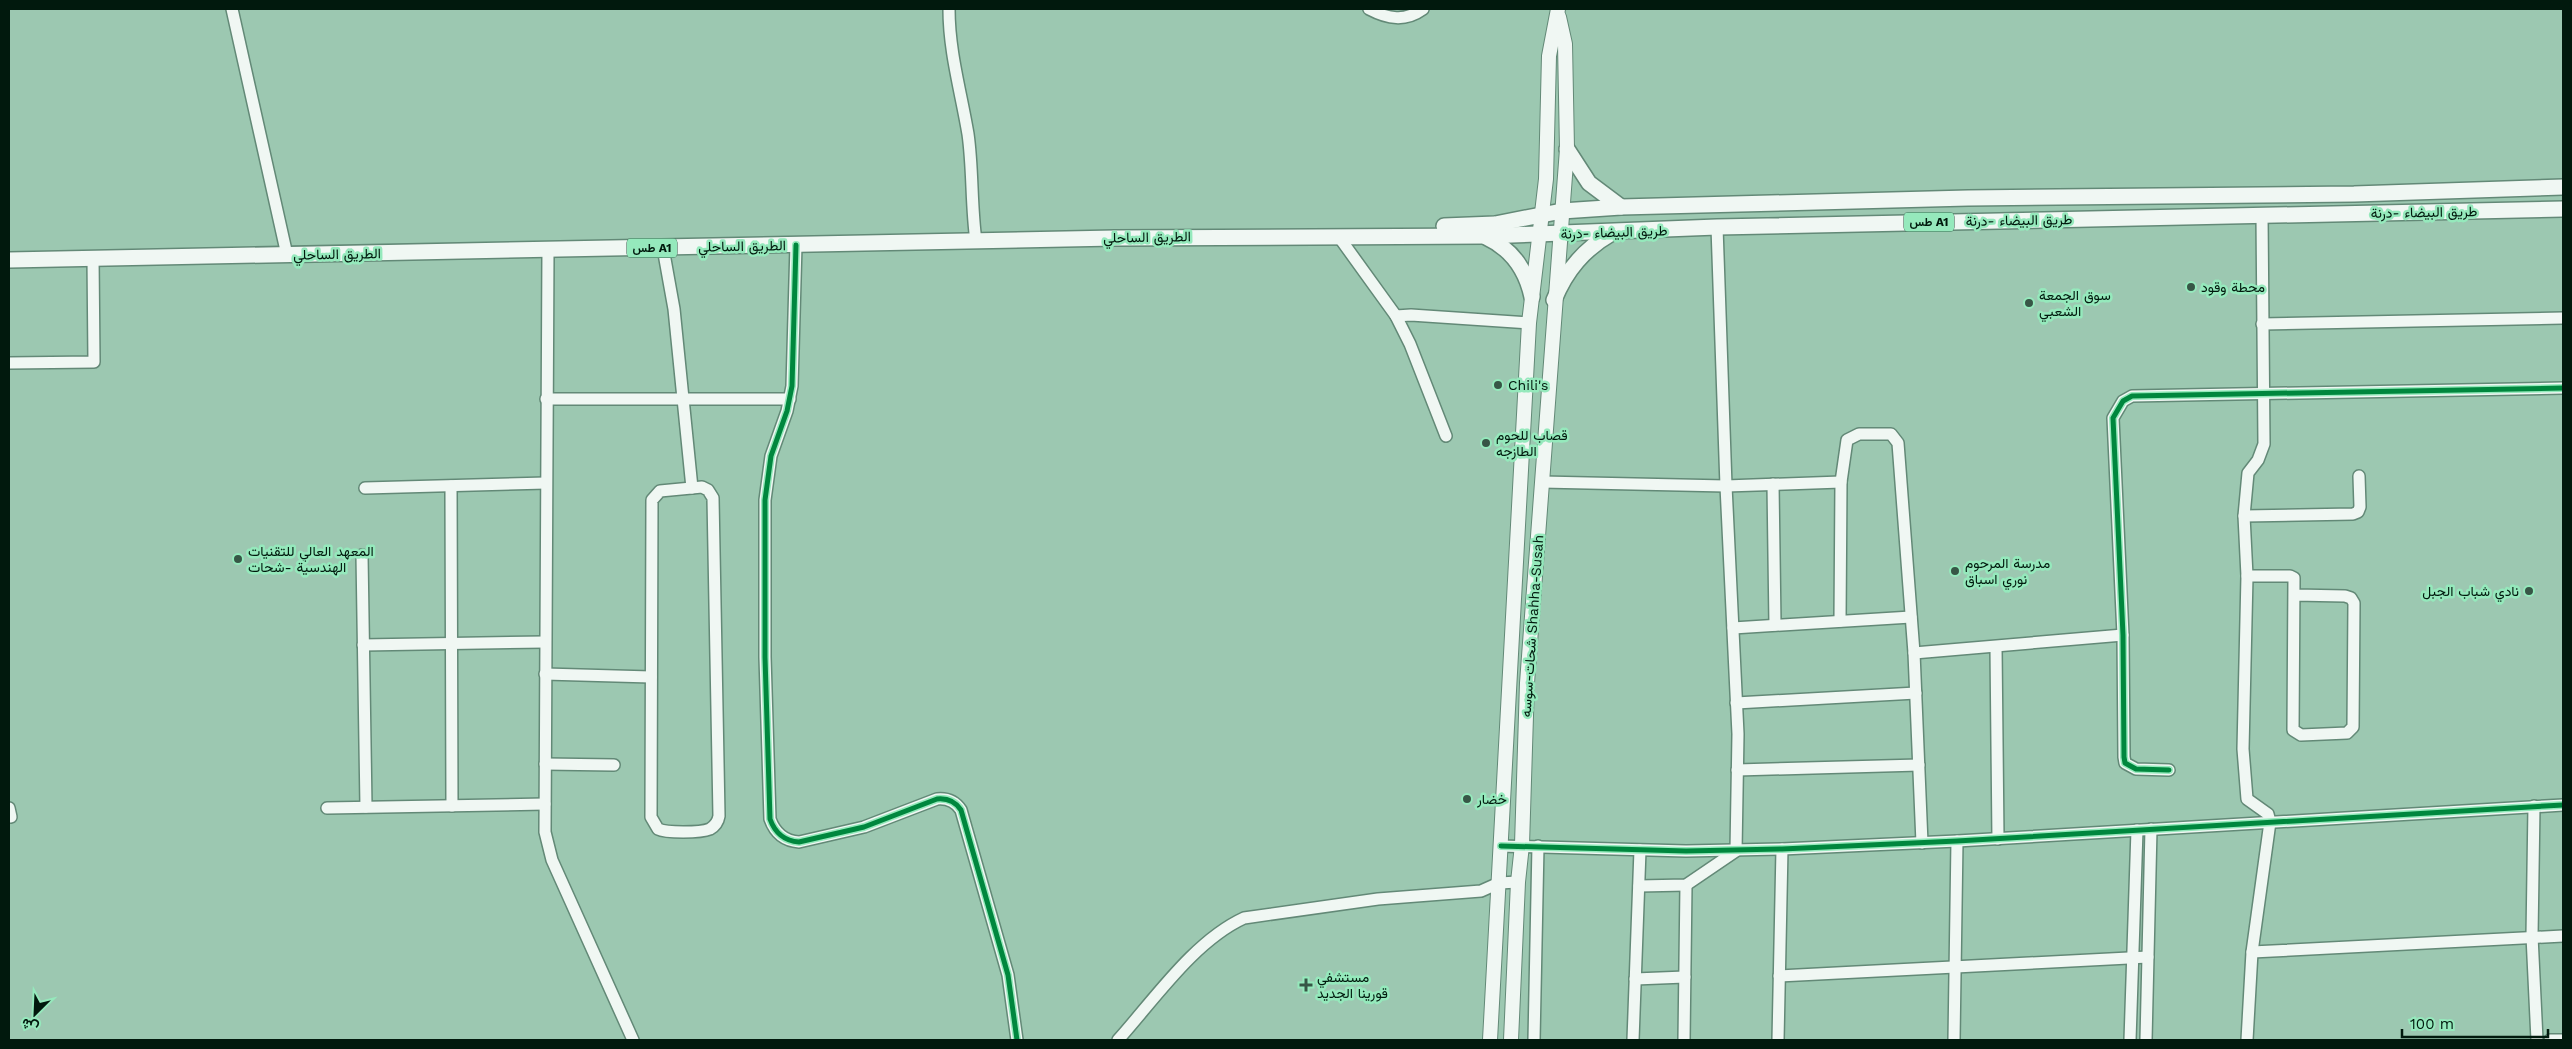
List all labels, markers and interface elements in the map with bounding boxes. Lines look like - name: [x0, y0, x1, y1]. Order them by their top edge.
- street label: طريق البيضاء -درنة: [2370, 203, 2478, 222]
- street label: طريق البيضاء -درنة: [1965, 211, 2073, 230]
- road number: طس A1: [1904, 212, 1954, 232]
- street label: طريق البيضاء -درنة: [1560, 222, 1668, 243]
- street label: الطريق الساحلي: [1103, 228, 1191, 250]
- street label: الطريق الساحلي: [698, 237, 786, 259]
- road number: طس A1: [627, 238, 677, 258]
- street label: الطريق الساحلي: [293, 245, 381, 267]
- place label: محطة وقود: [2201, 279, 2265, 296]
- marker: محطة وقود: [2185, 281, 2197, 293]
- place label: سوق الجمعة الشعبي: [2039, 287, 2111, 323]
- marker: سوق الجمعة الشعبي: [2023, 297, 2035, 309]
- place label: Chili's: [1508, 377, 1548, 393]
- marker: Chili's: [1492, 379, 1504, 391]
- place label: قصاب للحوم الطازجه: [1496, 427, 1568, 460]
- marker: قصاب للحوم الطازجه: [1480, 437, 1492, 449]
- street label: شحات-سوسه Shahha-Susah: [1518, 534, 1547, 718]
- place label: المعهد العالي للتقنيات الهندسية -شحات: [248, 543, 374, 576]
- marker: المعهد العالي للتقنيات الهندسية -شحات: [232, 553, 244, 565]
- place label: مدرسة المرحوم نوري اسباق: [1965, 555, 2050, 591]
- marker: مدرسة المرحوم نوري اسباق: [1949, 565, 1961, 577]
- place label: نادي شباب الجبل: [2422, 583, 2519, 603]
- marker: نادي شباب الجبل: [2523, 585, 2535, 597]
- place label: خضار: [1476, 791, 1507, 808]
- marker: خضار: [1461, 793, 1473, 805]
- place label: مستشفي قورينا الجديد: [1317, 969, 1388, 1002]
- marker: مستشفي قورينا الجديد: [1299, 978, 1313, 992]
- north arrow: [10, 989, 60, 1039]
- scale bar: [2402, 1006, 2548, 1038]
- text: ش: [19, 1014, 41, 1037]
- text: 100 m: [2410, 1015, 2454, 1033]

